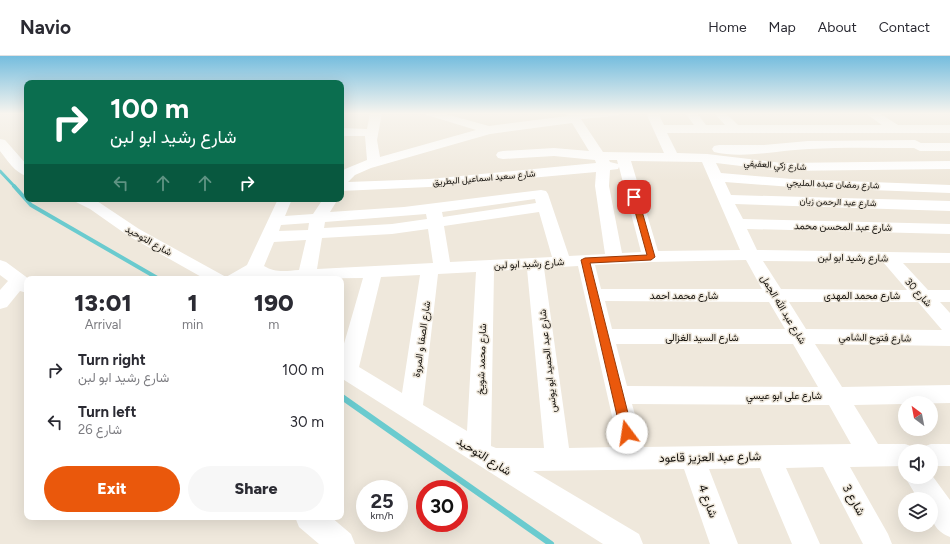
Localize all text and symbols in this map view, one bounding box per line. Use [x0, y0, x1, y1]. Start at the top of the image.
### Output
text: Navio [20, 16, 71, 39]
text: Home [708, 19, 747, 36]
text: Map [769, 19, 796, 36]
text: About [818, 19, 857, 36]
text: Contact [879, 19, 930, 36]
text: 100 m [110, 91, 189, 125]
icon: right [44, 96, 96, 148]
text: شارع رشيد ابو لبن [110, 126, 237, 148]
street label: شارع زكي العفيفي [743, 157, 807, 174]
street label: شارع سعيد اسماعيل البطريق [432, 168, 536, 188]
icon: left [110, 172, 132, 194]
icon: ahead [152, 172, 174, 194]
icon: ahead [194, 172, 216, 194]
icon: right [236, 172, 258, 194]
street label: شارع رمضان عبده المليجي [786, 176, 880, 193]
pin [617, 180, 651, 214]
icon: arrive [623, 186, 645, 208]
street label: شارع عبد الرحمن زيان [799, 195, 877, 209]
street label: شارع عبد المحسن محمد [794, 219, 892, 234]
street label: شارع التوحيد [123, 222, 175, 259]
street label: شارع رشيد ابو لبن [818, 250, 888, 265]
street label: شارع رشيد ابو لبن [494, 255, 565, 272]
street label: شارع عبد الله الجمل [758, 272, 809, 346]
street label: شارع 30 [902, 275, 935, 310]
text: 13:01 [74, 288, 132, 317]
text: 1 [188, 288, 198, 317]
text: 190 [254, 288, 294, 317]
street label: شارع محمد احمد [650, 289, 718, 302]
street label: شارع محمد المهدى [824, 289, 900, 302]
street label: شارع الصفا و المروة [410, 300, 433, 378]
street label: شارع عبد الحميد ابو يونس [536, 309, 559, 413]
text: Arrival [85, 317, 121, 332]
text: min [182, 317, 203, 332]
text: m [268, 317, 279, 332]
street label: شارع محمد شويخ [474, 323, 489, 395]
street label: شارع فتوح الشامي [839, 330, 912, 347]
street label: شارع السيد الغزالى [665, 331, 739, 344]
text: Turn right [78, 351, 146, 369]
icon: right [44, 359, 66, 381]
text: 100 m [282, 361, 324, 379]
text: شارع رشيد ابو لبن [78, 370, 169, 385]
street label: شارع على ابو عيسي [746, 389, 822, 404]
north arrow [898, 396, 938, 436]
map controls [898, 396, 938, 532]
text: Turn left [78, 403, 136, 421]
icon: left [44, 411, 66, 433]
position arrow [606, 412, 648, 454]
text: 30 m [290, 413, 324, 431]
text: شارع 26 [78, 422, 122, 437]
street label: شارع التوحيد [453, 434, 514, 480]
button: sound [898, 444, 938, 484]
street label: شارع عبد العزيز قاعود [659, 449, 761, 467]
button: Exit [44, 466, 180, 512]
button: Share [188, 466, 324, 512]
speed limit sign: 30 [416, 480, 468, 532]
street label: شارع 4 [694, 482, 720, 520]
street label: شارع 3 [838, 482, 868, 519]
text: 25 [370, 489, 394, 513]
button: layers [898, 492, 938, 532]
text: km/h [371, 509, 393, 522]

